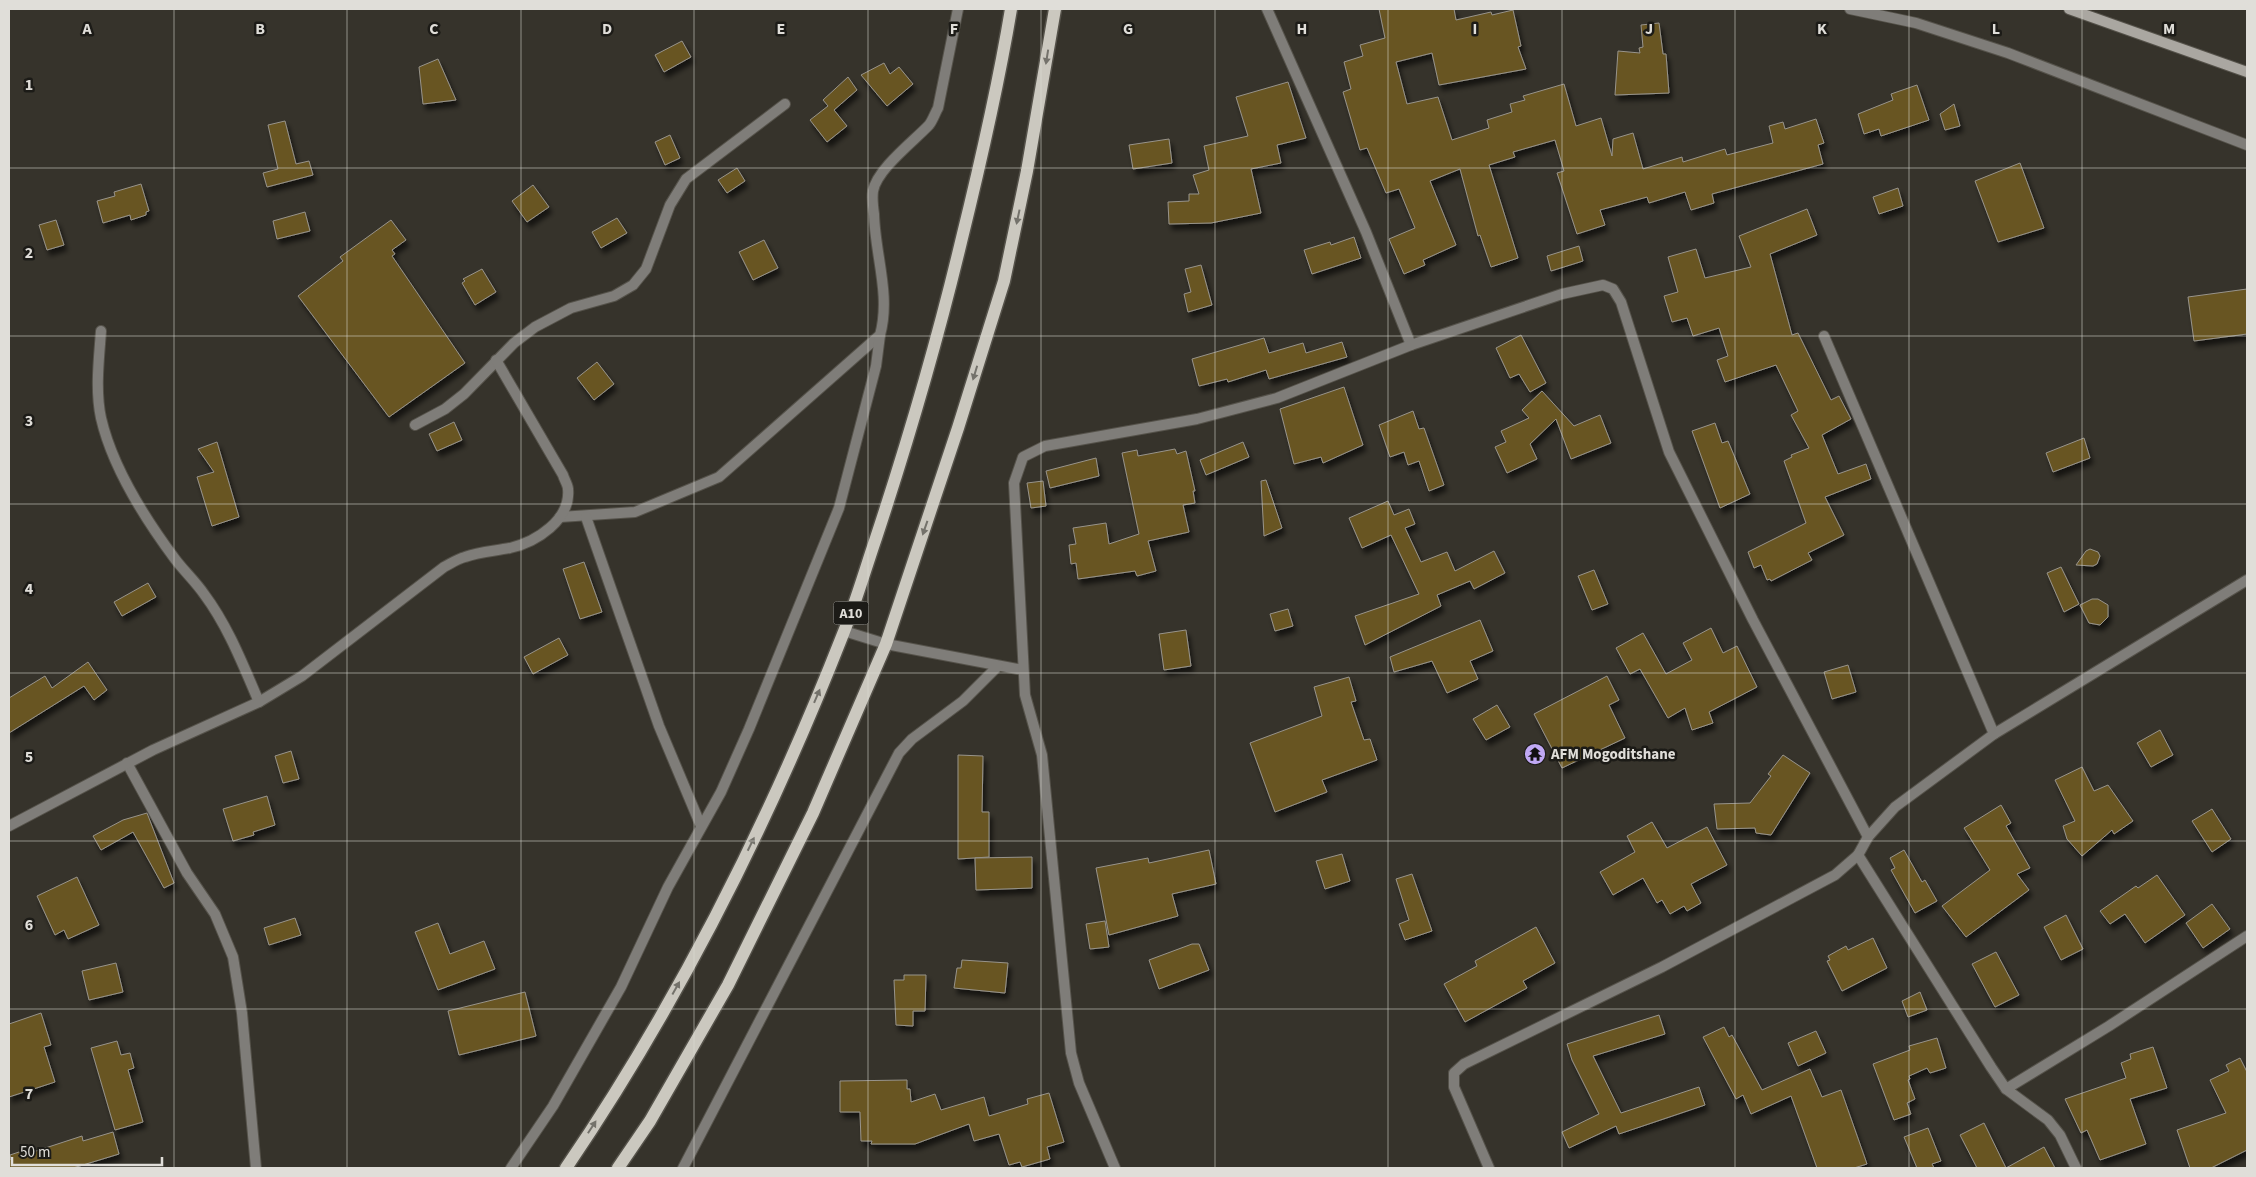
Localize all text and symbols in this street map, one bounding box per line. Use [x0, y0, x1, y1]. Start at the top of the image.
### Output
text: A [81, 18, 92, 40]
text: B [255, 18, 265, 40]
text: C [429, 18, 439, 40]
text: D [602, 18, 612, 40]
text: E [777, 18, 785, 40]
text: F [950, 18, 958, 40]
text: G [1123, 18, 1133, 40]
text: H [1297, 18, 1307, 40]
text: I [1473, 18, 1477, 40]
text: J [1645, 18, 1653, 40]
text: K [1817, 18, 1827, 40]
text: L [1992, 18, 2000, 40]
text: M [2163, 18, 2175, 40]
one-way arrow [1043, 49, 1051, 65]
text: 1 [25, 74, 33, 96]
one-way arrow [1014, 209, 1022, 224]
text: 2 [25, 242, 33, 264]
one-way arrow [971, 366, 979, 381]
text: 3 [25, 410, 33, 432]
one-way arrow [921, 521, 929, 536]
text: 4 [25, 578, 34, 600]
road number: A10 [834, 602, 868, 624]
one-way arrow [814, 689, 822, 703]
temple icon: AFM Mogoditshane [1523, 742, 1547, 766]
place label: AFM Mogoditshane [1550, 744, 1676, 765]
text: 5 [25, 746, 33, 768]
one-way arrow [747, 837, 755, 851]
text: 6 [25, 914, 33, 936]
one-way arrow [671, 981, 680, 995]
text: 7 [25, 1083, 33, 1105]
one-way arrow [588, 1121, 597, 1134]
scale bar [12, 1134, 162, 1166]
text: 50 m [20, 1142, 50, 1163]

